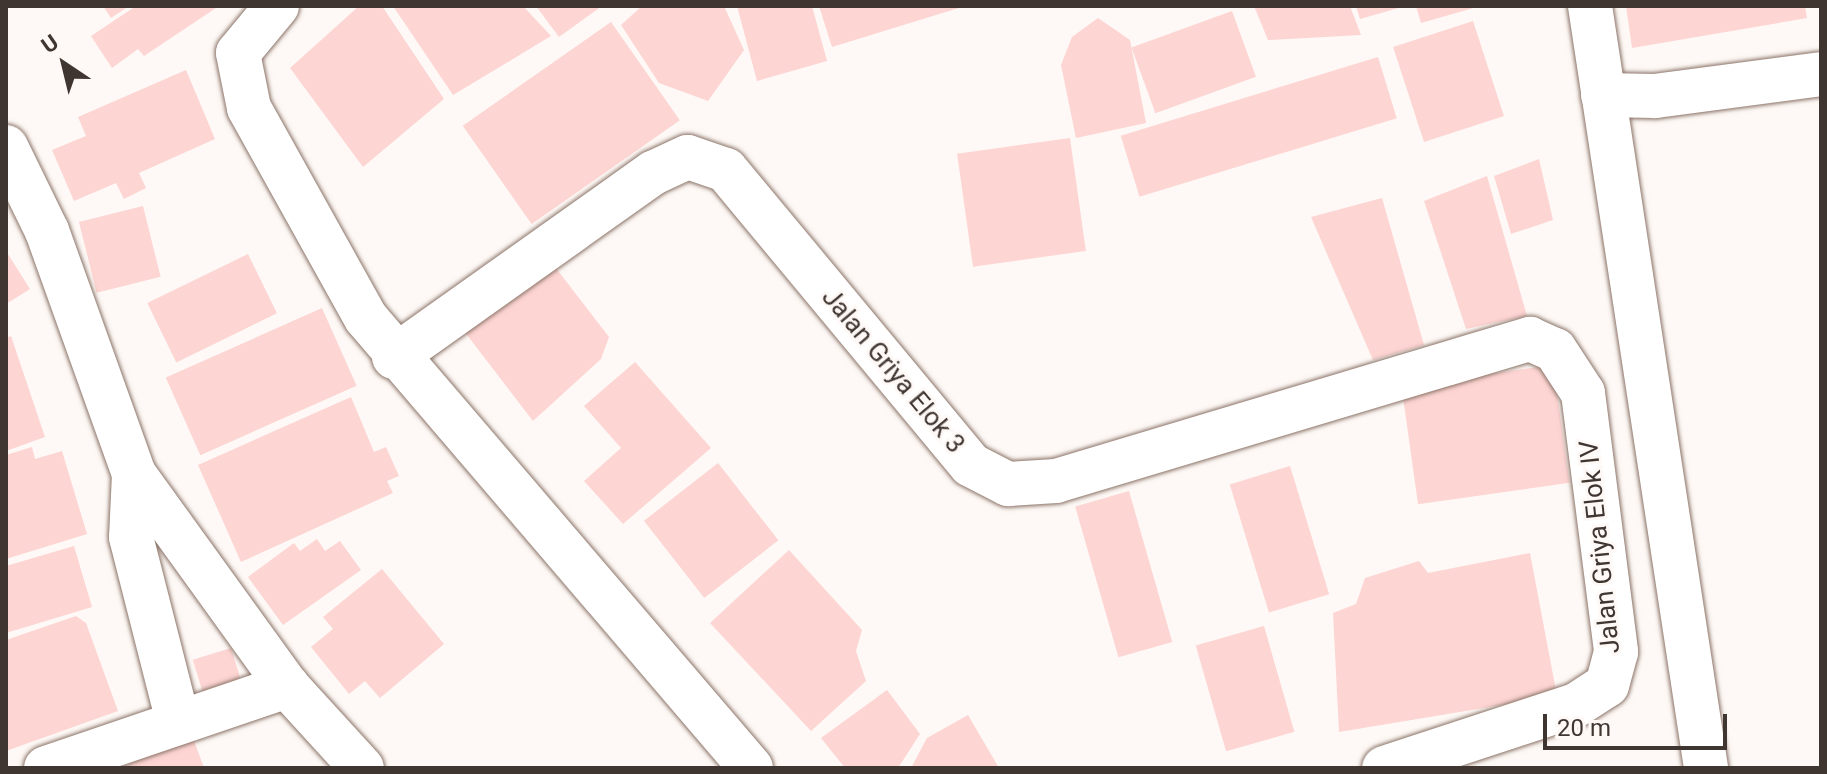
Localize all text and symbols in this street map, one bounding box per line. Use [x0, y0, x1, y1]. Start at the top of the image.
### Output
north arrow [24, 24, 104, 104]
text: U [37, 30, 63, 58]
street label: Jalan Griya Elok 3 [815, 282, 971, 460]
street label: Jalan Griya Elok IV [1573, 439, 1627, 655]
scale bar [1547, 698, 1731, 748]
text: 20 m [1557, 714, 1611, 742]

